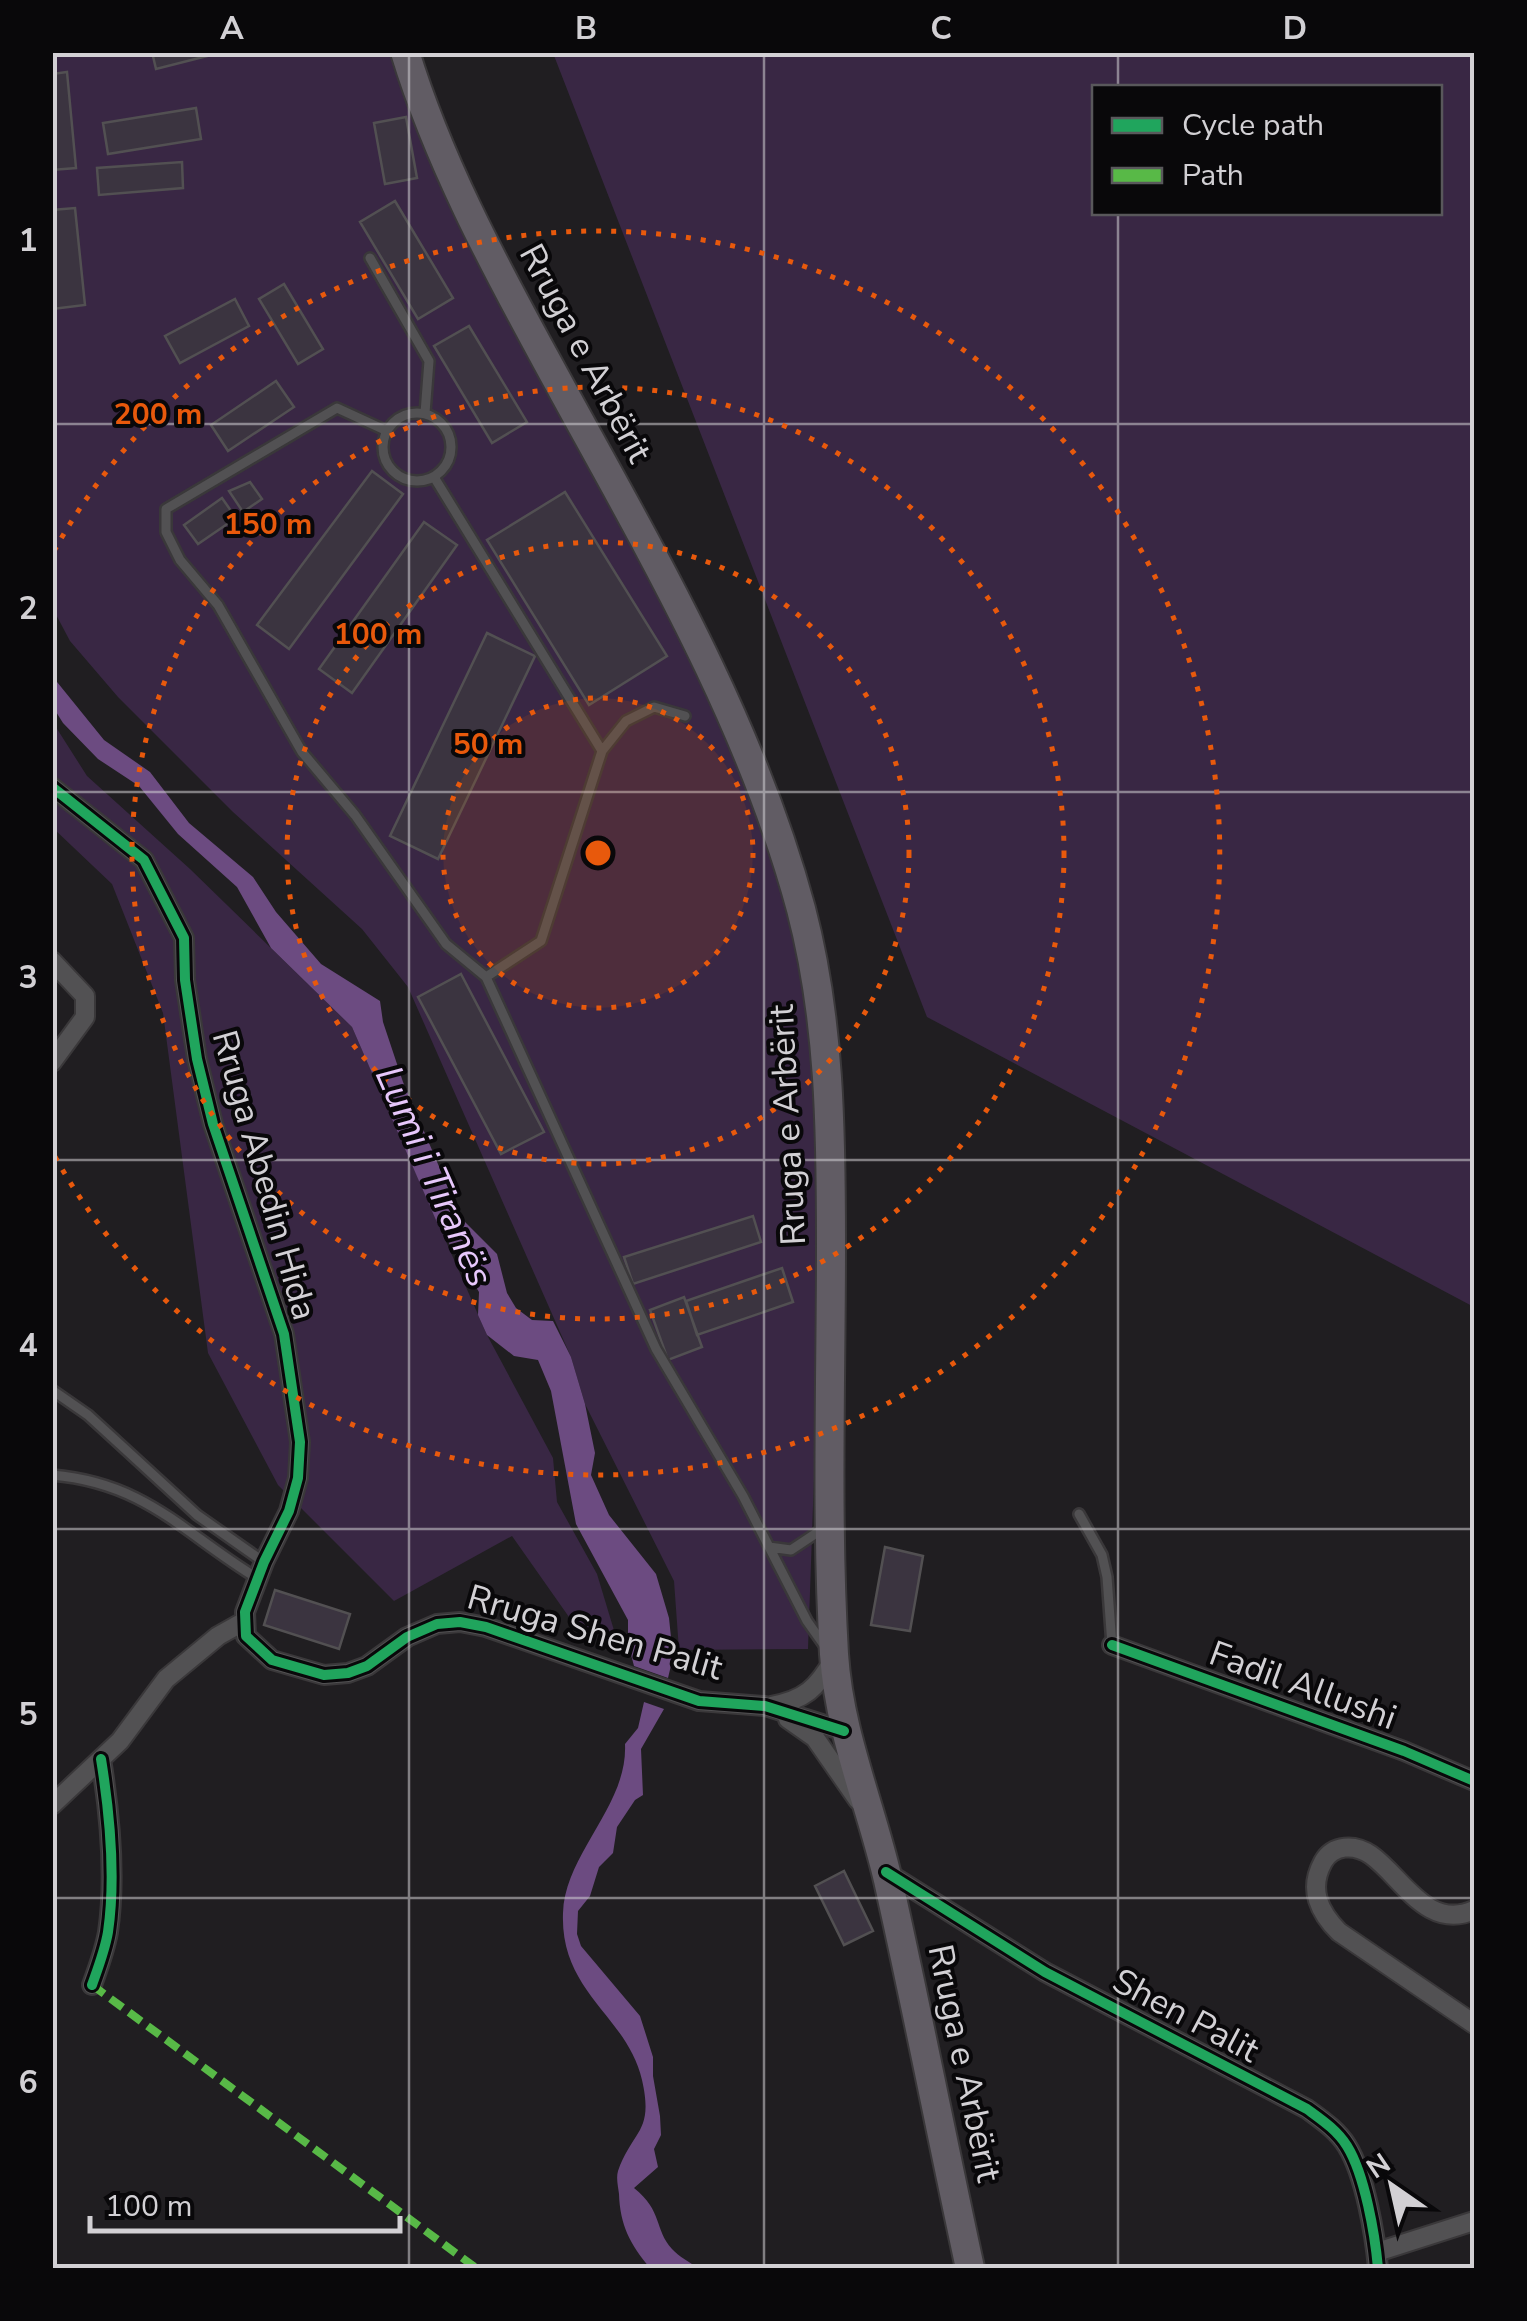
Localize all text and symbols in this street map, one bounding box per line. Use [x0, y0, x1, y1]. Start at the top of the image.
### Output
text: A [220, 7, 244, 50]
text: B [575, 7, 597, 50]
text: C [930, 7, 952, 50]
text: D [1283, 7, 1307, 50]
legend [1092, 85, 1442, 215]
text: Cycle path [1182, 105, 1324, 146]
text: Path [1182, 155, 1244, 196]
text: 1 [18, 219, 38, 262]
street label: Rruga e Arbërit [508, 236, 663, 471]
text: 200 m [114, 394, 202, 435]
text: 150 m [224, 504, 312, 545]
text: 2 [18, 587, 38, 630]
text: 100 m [334, 614, 422, 655]
text: 50 m [453, 724, 523, 765]
centre of rings [580, 835, 616, 871]
text: 3 [18, 956, 38, 999]
street label: Rruga e Arbërit [758, 1003, 817, 1247]
street label: Rruga Abedin Hida [201, 1025, 328, 1325]
water label: Lumi i Tiranës [363, 1058, 506, 1295]
text: 4 [18, 1324, 38, 1367]
street label: Rruga Shen Palit [462, 1574, 729, 1692]
street label: Fadil Allushi [1203, 1630, 1403, 1741]
text: 5 [18, 1693, 38, 1736]
street label: Rruga e Arbërit [916, 1940, 1013, 2187]
street label: Shen Palit [1104, 1957, 1268, 2074]
text: 6 [18, 2061, 38, 2104]
north arrow [1342, 2136, 1442, 2236]
text: N [1359, 2144, 1398, 2188]
scale bar [90, 2171, 400, 2233]
text: 100 m [105, 2186, 192, 2227]

